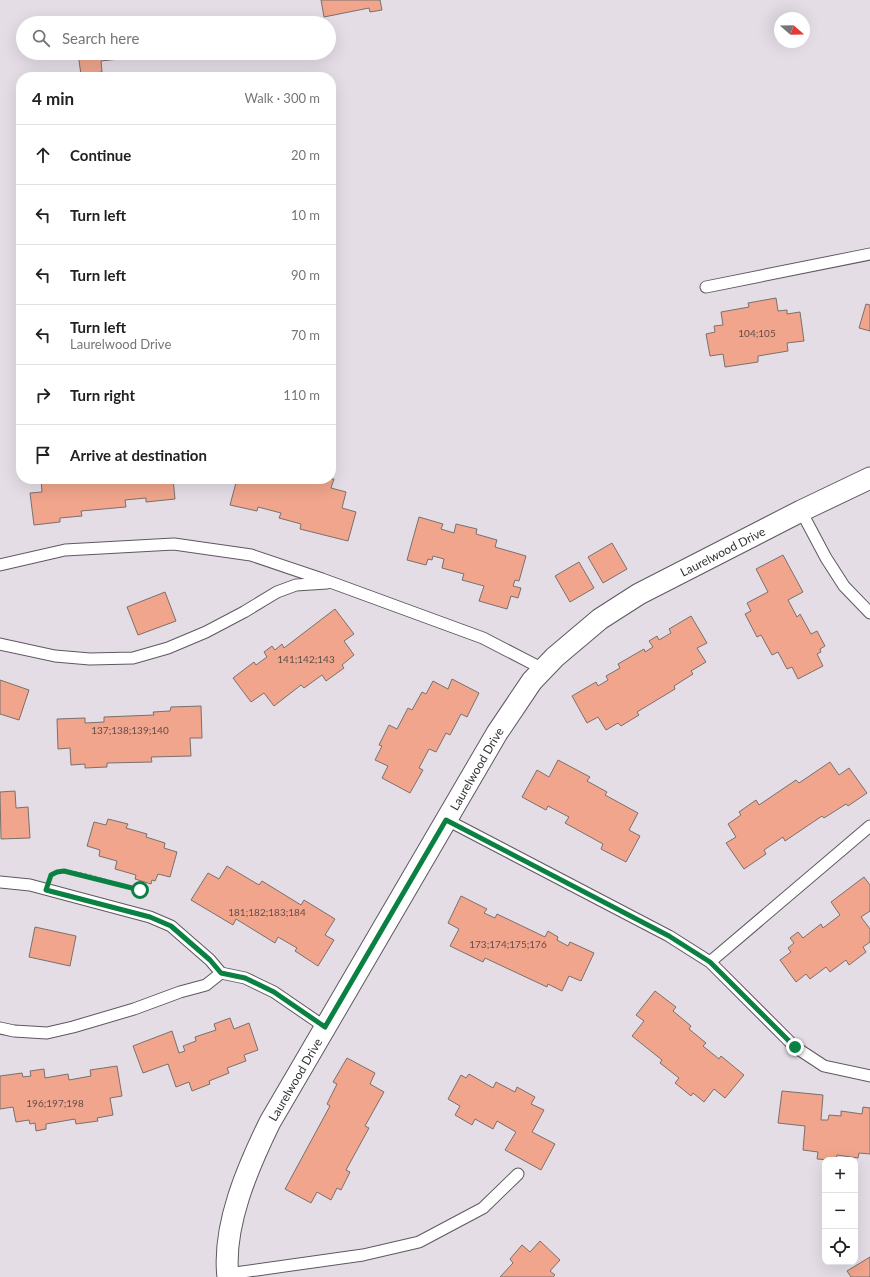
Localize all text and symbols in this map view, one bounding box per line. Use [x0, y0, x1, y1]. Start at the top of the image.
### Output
north arrow [774, 12, 810, 48]
search box [16, 16, 336, 60]
icon: search [30, 27, 52, 49]
text: Search here [62, 29, 139, 47]
text: 4 min [32, 88, 74, 109]
text: Walk · 300 m [244, 90, 320, 106]
icon: ahead [32, 144, 54, 166]
text: Continue [70, 146, 131, 164]
text: 20 m [291, 147, 320, 163]
icon: left [32, 204, 54, 226]
text: Turn left [70, 206, 126, 224]
text: 10 m [291, 207, 320, 223]
icon: left [32, 264, 54, 286]
text: Turn left [70, 266, 126, 284]
text: 90 m [291, 267, 320, 283]
text: Turn left [70, 318, 126, 336]
icon: left [32, 324, 54, 346]
text: 70 m [291, 327, 320, 343]
house number: 104;105 [738, 327, 776, 339]
text: Laurelwood Drive [70, 336, 171, 352]
icon: right [32, 384, 54, 406]
text: Turn right [70, 386, 135, 404]
text: 110 m [283, 387, 320, 403]
icon: arrive [32, 444, 54, 466]
text: Arrive at destination [70, 446, 207, 464]
street label: Laurelwood Drive [677, 523, 768, 579]
house number: 141;142;143 [277, 653, 335, 665]
house number: 137;138;139;140 [91, 724, 169, 736]
street label: Laurelwood Drive [446, 724, 506, 813]
route start [131, 881, 149, 899]
house number: 181;182;183;184 [228, 906, 306, 918]
house number: 173;174;175;176 [469, 938, 547, 950]
street label: Laurelwood Drive [265, 1035, 325, 1124]
route end [786, 1038, 804, 1056]
house number: 196;197;198 [26, 1097, 84, 1109]
map controls [822, 1157, 858, 1265]
button: + [822, 1157, 858, 1193]
button: − [822, 1193, 858, 1229]
button: locate [822, 1229, 858, 1265]

